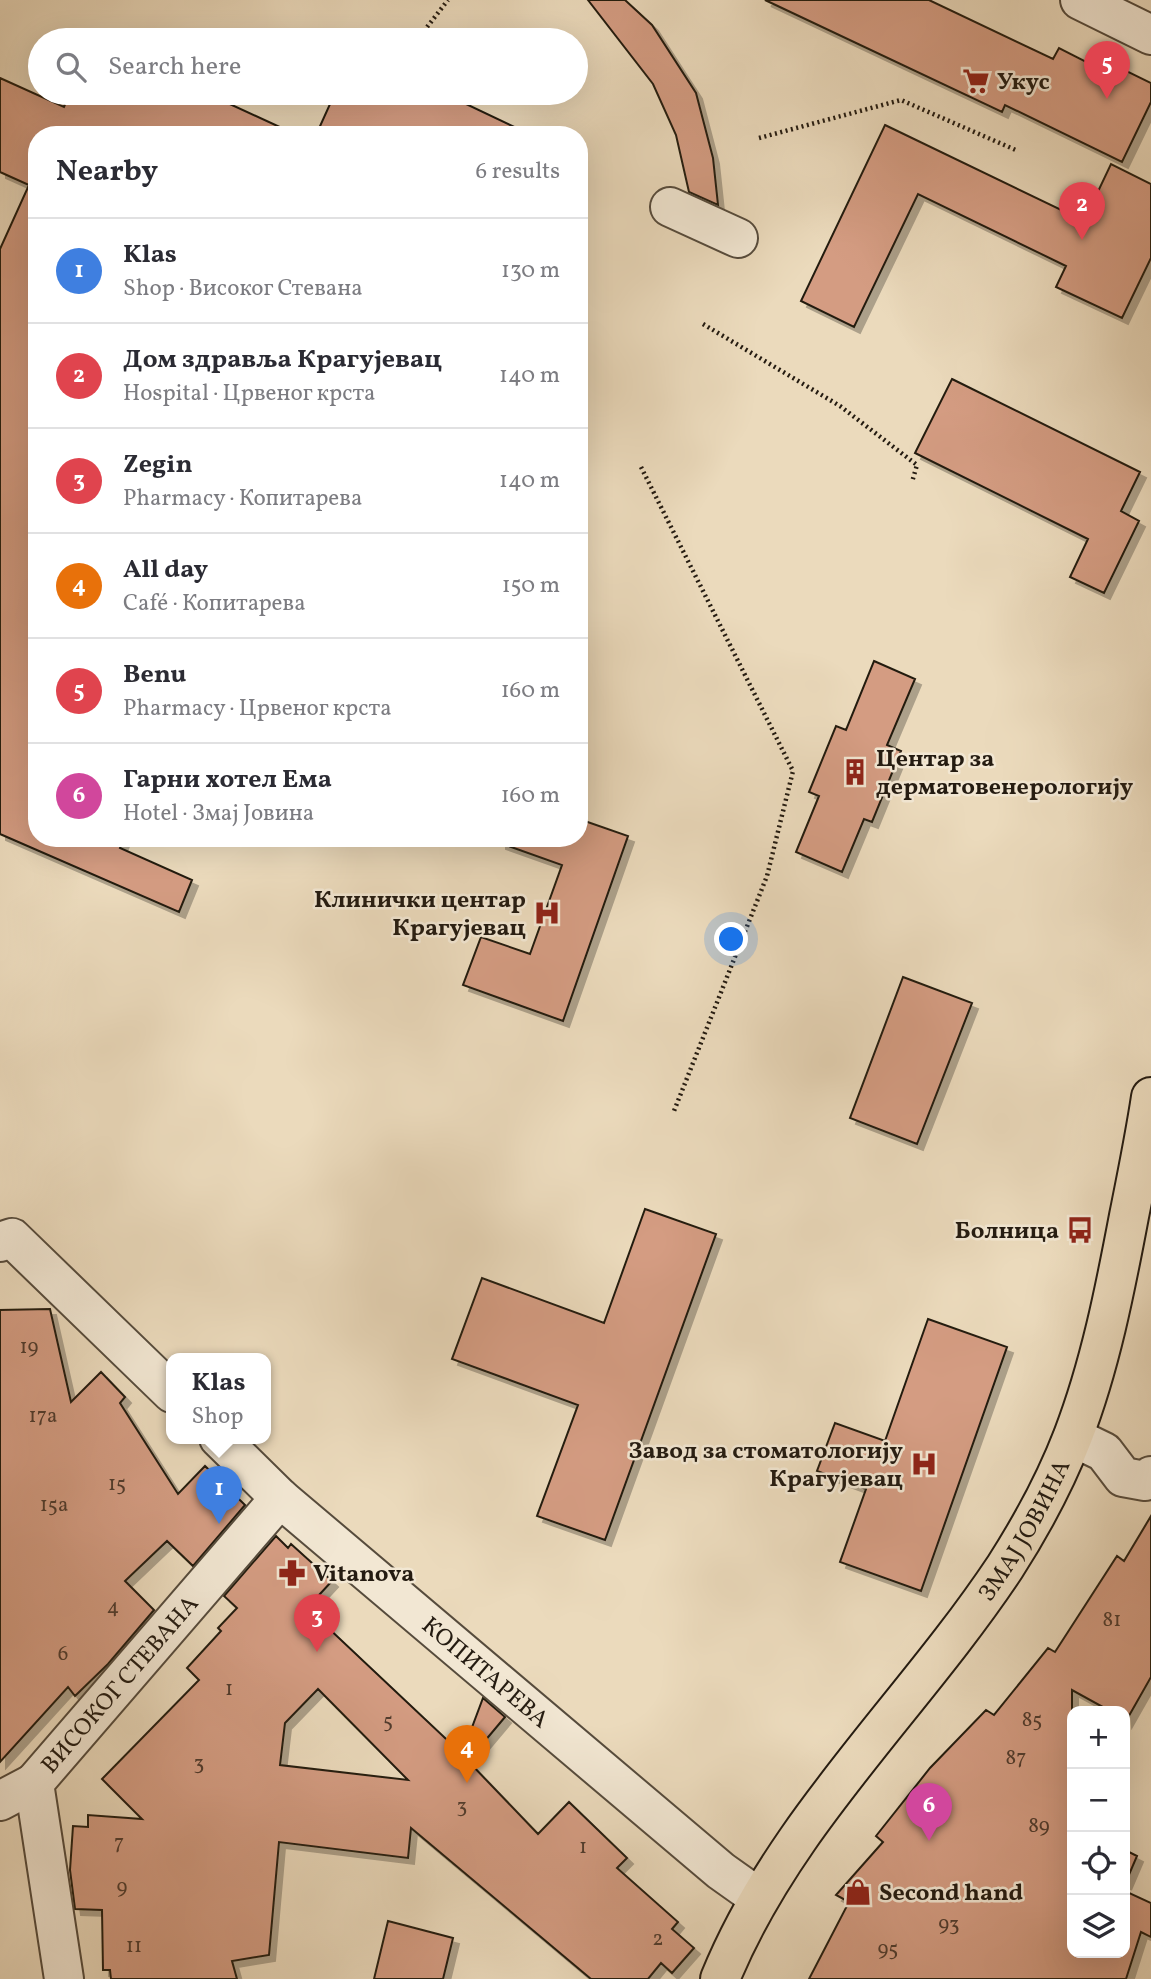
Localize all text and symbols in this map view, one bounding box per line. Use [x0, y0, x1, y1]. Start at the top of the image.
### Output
search box [28, 28, 588, 105]
pin: 5 [1084, 41, 1130, 99]
icon: search [52, 48, 90, 86]
text: Search here [108, 49, 241, 85]
supermarket icon: Укус [961, 66, 991, 96]
place label: Укус [997, 66, 1050, 100]
text: Nearby [56, 151, 158, 193]
text: 6 results [476, 156, 560, 188]
pin: 2 [1059, 182, 1105, 240]
text: Klas [123, 237, 177, 273]
text: 1 [74, 255, 84, 287]
text: 130 m [501, 255, 560, 287]
text: Shop · Високог Стевана [123, 273, 363, 305]
text: Дом здравља Крагујевац [123, 342, 442, 378]
text: 2 [73, 360, 85, 392]
text: 140 m [499, 360, 560, 392]
text: Hospital · Црвеног крста [123, 378, 376, 410]
text: Zegin [123, 447, 193, 483]
text: 3 [73, 465, 85, 497]
text: 140 m [499, 465, 560, 497]
text: Pharmacy · Копитарева [123, 483, 362, 515]
text: All day [123, 552, 208, 588]
text: 4 [72, 570, 86, 602]
text: 150 m [502, 570, 560, 602]
text: Café · Копитарева [123, 588, 306, 620]
text: Benu [123, 657, 186, 693]
text: 5 [73, 675, 85, 707]
text: 160 m [501, 675, 560, 707]
text: Pharmacy · Црвеног крста [123, 693, 392, 725]
place label: Центар за дерматовенерологију [876, 743, 1134, 805]
building icon: Центар за дерматовенерологију [840, 757, 870, 787]
text: Гарни хотел Ема [123, 762, 332, 798]
text: 6 [73, 780, 85, 812]
text: 160 m [501, 780, 560, 812]
text: Hotel · Змај Јовина [123, 798, 314, 830]
place label: Клинички центар Крагујевац [314, 884, 526, 946]
hospital icon: Клинички центар Крагујевац [532, 898, 562, 928]
your location [714, 922, 748, 956]
place label: Болница [955, 1215, 1059, 1249]
bus stop icon: Болница [1065, 1215, 1095, 1245]
house number: 19 [19, 1333, 39, 1362]
popup [166, 1353, 271, 1444]
text: Klas [192, 1365, 245, 1401]
text: Shop [192, 1401, 243, 1433]
house number: 17a [29, 1402, 57, 1431]
place label: Завод за стоматологију Крагујевац [628, 1435, 904, 1497]
hospital icon: Завод за стоматологију Крагујевац [909, 1449, 939, 1479]
street label: ЗМАЈ ЈОВИНА [971, 1454, 1080, 1609]
pin: 1 [196, 1466, 242, 1524]
house number: 15 [108, 1470, 126, 1499]
house number: 15a [40, 1491, 68, 1520]
pharmacy icon: Vitanova [277, 1558, 307, 1588]
place label: Vitanova [313, 1558, 414, 1592]
street label: ВИСОКОГ СТЕВАНА [34, 1589, 208, 1782]
house number: 4 [107, 1593, 119, 1622]
pin: 3 [294, 1594, 340, 1652]
house number: 81 [1103, 1606, 1121, 1635]
street label: КОПИТАРЕВА [413, 1610, 555, 1737]
house number: 6 [58, 1640, 68, 1669]
house number: 1 [225, 1675, 233, 1704]
house number: 85 [1022, 1706, 1042, 1735]
map controls [1067, 1706, 1130, 1958]
button: + [1067, 1706, 1130, 1769]
house number: 5 [383, 1707, 393, 1736]
pin: 4 [444, 1725, 490, 1783]
house number: 87 [1006, 1744, 1026, 1773]
house number: 3 [194, 1749, 204, 1778]
button: − [1067, 1769, 1130, 1832]
pin: 6 [906, 1783, 952, 1841]
house number: 3 [457, 1792, 467, 1821]
house number: 89 [1028, 1812, 1050, 1841]
house number: 7 [114, 1829, 124, 1858]
button: locate [1067, 1832, 1130, 1895]
house number: 1 [579, 1833, 587, 1862]
house number: 9 [117, 1873, 128, 1902]
shop icon: Second hand [843, 1877, 873, 1907]
place label: Second hand [879, 1877, 1023, 1911]
button: layers [1067, 1895, 1130, 1958]
house number: 93 [938, 1910, 960, 1939]
house number: 2 [652, 1925, 664, 1954]
house number: 11 [126, 1932, 142, 1961]
house number: 95 [878, 1935, 898, 1964]

